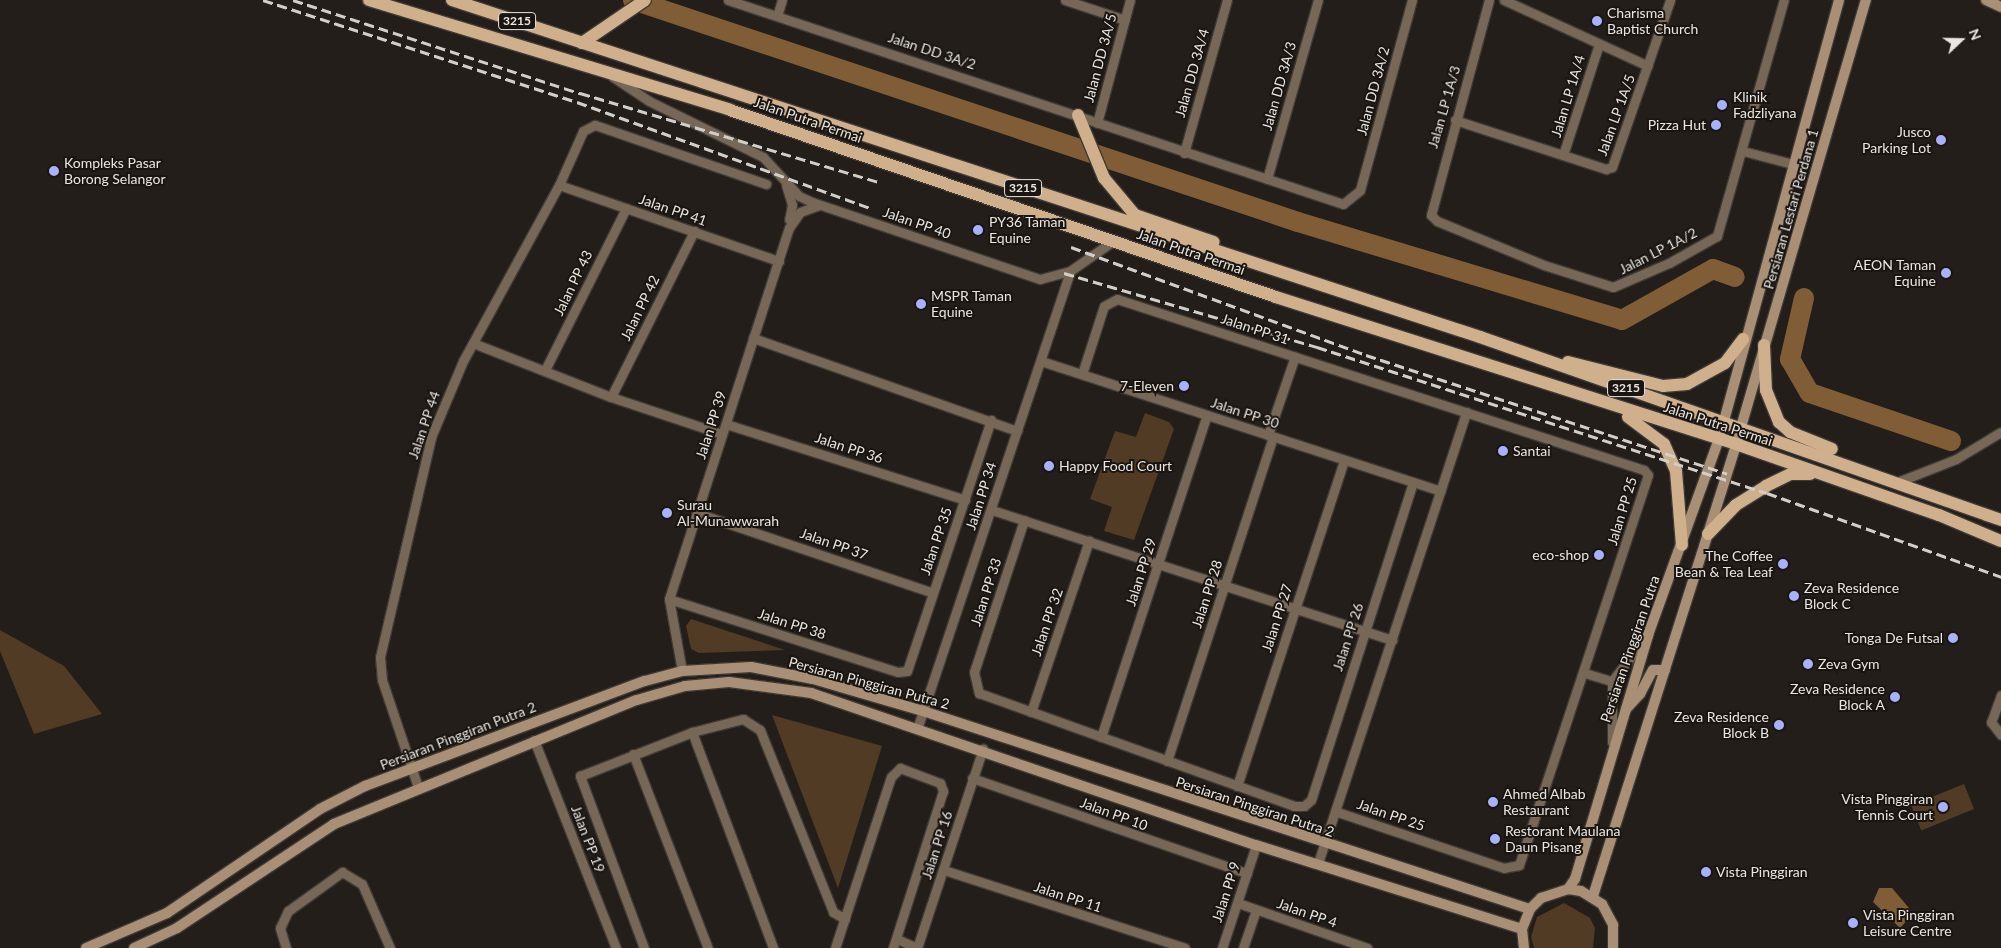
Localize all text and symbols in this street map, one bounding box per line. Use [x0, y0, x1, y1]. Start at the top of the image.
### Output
place label: Charisma Baptist Church [1607, 5, 1698, 38]
road number: 3215 [497, 12, 537, 30]
street label: Jalan DD 3A/5 [1080, 12, 1120, 104]
marker: Charisma Baptist Church [1591, 15, 1603, 27]
north arrow [1936, 15, 1986, 65]
text: N [1966, 26, 1985, 43]
street label: Jalan DD 3A/4 [1171, 27, 1213, 119]
street label: Jalan DD 3A/2 [886, 29, 978, 73]
street label: Jalan DD 3A/3 [1258, 40, 1300, 132]
street label: Jalan DD 3A/2 [1353, 45, 1393, 137]
street label: Jalan LP 1A/4 [1547, 53, 1589, 139]
street label: Jalan LP 1A/3 [1424, 64, 1464, 150]
street label: Jalan LP 1A/5 [1593, 72, 1639, 158]
place label: Klinik Fadzliyana [1733, 89, 1797, 121]
street label: Jalan Putra Permai [752, 94, 864, 146]
marker: Klinik Fadzliyana [1715, 98, 1729, 112]
place label: Pizza Hut [1648, 117, 1706, 133]
marker: Pizza Hut [1710, 119, 1722, 131]
place label: Jusco Parking Lot [1862, 124, 1931, 156]
street label: Persiaran Lestari Perdana 1 [1760, 127, 1822, 291]
marker: Jusco Parking Lot [1935, 134, 1947, 146]
place label: Kompleks Pasar Borong Selangor [64, 155, 166, 188]
marker: Kompleks Pasar Borong Selangor [48, 165, 60, 177]
road number: 3215 [1003, 178, 1043, 198]
street label: Jalan PP 41 [637, 191, 709, 229]
street label: Jalan PP 40 [881, 204, 953, 242]
place label: PY36 Taman Equine [989, 214, 1066, 246]
marker: PY36 Taman Equine [971, 223, 985, 237]
street label: Jalan LP 1A/2 [1616, 224, 1700, 278]
street label: Jalan Putra Permai [1135, 226, 1247, 278]
street label: Jalan PP 43 [550, 247, 596, 319]
place label: AEON Taman Equine [1853, 257, 1936, 290]
marker: AEON Taman Equine [1940, 267, 1952, 279]
street label: Jalan PP 42 [617, 272, 663, 344]
place label: MSPR Taman Equine [931, 288, 1012, 321]
marker: MSPR Taman Equine [915, 298, 927, 310]
street label: Jalan PP 31 [1219, 310, 1291, 348]
place label: 7-Eleven [1120, 378, 1174, 394]
road number: 3215 [1606, 378, 1646, 398]
marker: 7-Eleven [1178, 380, 1190, 392]
street label: Jalan PP 44 [405, 389, 443, 461]
street label: Jalan PP 39 [692, 389, 730, 461]
street label: Jalan PP 30 [1209, 394, 1281, 432]
street label: Jalan Putra Permai [1662, 399, 1774, 449]
street label: Jalan PP 36 [813, 429, 885, 467]
place label: Santai [1513, 443, 1551, 459]
marker: Santai [1497, 445, 1509, 457]
place label: Happy Food Court [1059, 458, 1172, 474]
street label: Jalan PP 34 [962, 460, 1000, 532]
marker: Happy Food Court [1043, 460, 1055, 472]
street label: Jalan PP 25 [1604, 475, 1640, 547]
place label: Surau Al-Munawwarah [677, 497, 779, 530]
street label: Jalan PP 35 [917, 505, 955, 577]
marker: Surau Al-Munawwarah [661, 507, 673, 519]
street label: Jalan PP 37 [798, 525, 870, 563]
street label: Jalan PP 29 [1122, 536, 1160, 608]
place label: eco-shop [1532, 547, 1589, 563]
place label: The Coffee Bean & Tea Leaf [1674, 548, 1773, 580]
marker: eco-shop [1593, 549, 1605, 561]
street label: Jalan PP 33 [967, 556, 1005, 628]
street label: Jalan PP 28 [1188, 558, 1226, 630]
marker: The Coffee Bean & Tea Leaf [1777, 558, 1789, 570]
street label: Persiaran Pinggiran Putra [1597, 573, 1663, 725]
place label: Zeva Residence Block C [1804, 580, 1899, 612]
street label: Jalan PP 27 [1258, 582, 1296, 654]
street label: Jalan PP 32 [1028, 586, 1066, 658]
marker: Zeva Residence Block C [1788, 590, 1800, 602]
street label: Jalan PP 26 [1329, 601, 1367, 673]
street label: Jalan PP 38 [756, 605, 828, 643]
place label: Tonga De Futsal [1845, 630, 1943, 646]
marker: Tonga De Futsal [1947, 632, 1959, 644]
street label: Persiaran Pinggiran Putra 2 [787, 653, 951, 713]
place label: Zeva Gym [1818, 656, 1880, 672]
marker: Zeva Gym [1802, 658, 1814, 670]
place label: Zeva Residence Block A [1790, 681, 1885, 714]
marker: Zeva Residence Block A [1889, 691, 1901, 703]
street label: Persiaran Pinggiran Putra 2 [378, 698, 538, 774]
place label: Zeva Residence Block B [1674, 709, 1769, 742]
marker: Zeva Residence Block B [1773, 719, 1785, 731]
street label: Persiaran Pinggiran Putra 2 [1174, 773, 1336, 841]
place label: Ahmed Albab Restaurant [1503, 786, 1586, 819]
place label: Vista Pinggiran Tennis Court [1841, 791, 1933, 824]
street label: Jalan PP 10 [1078, 794, 1150, 834]
street label: Jalan PP 25 [1355, 796, 1427, 834]
marker: Ahmed Albab Restaurant [1487, 796, 1499, 808]
marker: Vista Pinggiran Tennis Court [1937, 801, 1949, 813]
street label: Jalan PP 19 [567, 803, 609, 875]
street label: Jalan PP 16 [918, 809, 956, 881]
place label: Restorant Maulana Daun Pisang [1505, 823, 1621, 856]
marker: Restorant Maulana Daun Pisang [1489, 833, 1501, 845]
street label: Jalan PP 9 [1208, 860, 1244, 924]
place label: Vista Pinggiran [1716, 864, 1808, 880]
marker: Vista Pinggiran [1700, 866, 1712, 878]
street label: Jalan PP 11 [1032, 878, 1104, 916]
street label: Jalan PP 4 [1275, 895, 1339, 931]
place label: Vista Pinggiran Leisure Centre [1863, 907, 1955, 940]
marker: Vista Pinggiran Leisure Centre [1847, 917, 1859, 929]

